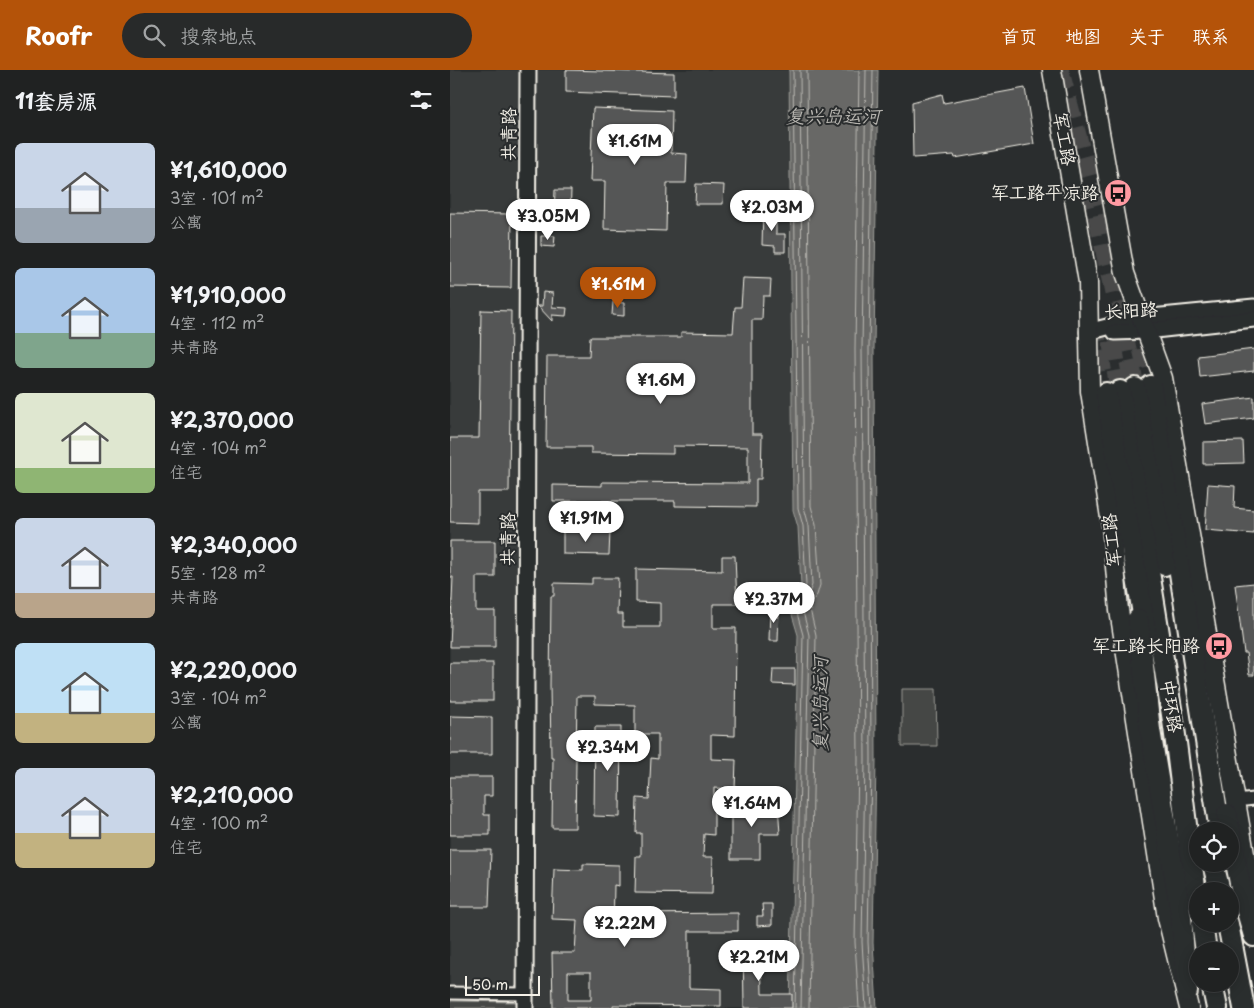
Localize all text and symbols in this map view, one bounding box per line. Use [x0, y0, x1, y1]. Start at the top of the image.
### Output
search box [122, 13, 472, 58]
text: Roofr [25, 17, 92, 53]
icon: search [140, 21, 168, 49]
text: 搜索地点 [180, 21, 256, 49]
text: 首页 [1001, 22, 1037, 49]
text: 地图 [1065, 22, 1101, 49]
text: 关于 [1129, 22, 1165, 49]
text: 联系 [1193, 22, 1229, 49]
text: 11套房源 [15, 84, 97, 116]
icon: filters [407, 86, 435, 114]
water label: 复兴岛运河 [785, 101, 883, 129]
street label: 共青路 [494, 107, 521, 161]
street label: 军工路 [1047, 110, 1083, 168]
pin: ¥1.61M [594, 124, 676, 166]
text: ¥1.61M [608, 128, 662, 152]
text: ¥1,610,000 [170, 153, 287, 185]
icon: home [55, 163, 115, 223]
place label: 军工路平凉路 [991, 178, 1099, 205]
bus stop icon: 军工路平凉路 [1103, 178, 1133, 208]
text: 3室 · 101 m² [170, 185, 264, 209]
pin: ¥2.03M [731, 190, 813, 232]
text: ¥2.03M [741, 194, 803, 218]
pin: ¥3.05M [507, 198, 589, 241]
text: ¥3.05M [517, 203, 579, 227]
text: 公寓 [170, 209, 202, 233]
pin: ¥1.61M [577, 266, 659, 309]
text: ¥1.61M [591, 271, 645, 295]
text: ¥1,910,000 [170, 278, 286, 310]
icon: home [55, 288, 115, 348]
street label: 长阳路 [1103, 295, 1159, 324]
text: 4室 · 112 m² [170, 310, 265, 334]
text: 共青路 [170, 334, 218, 358]
pin: ¥1.6M [626, 362, 696, 405]
text: ¥1.6M [637, 367, 685, 391]
text: ¥2,370,000 [170, 403, 294, 435]
icon: home [55, 413, 115, 473]
text: 4室 · 104 m² [170, 435, 267, 459]
text: 住宅 [170, 459, 202, 483]
pin: ¥1.91M [545, 500, 627, 543]
text: ¥1.91M [560, 505, 612, 529]
street label: 共青路 [493, 512, 520, 566]
street label: 军工路 [1094, 512, 1127, 568]
text: ¥2,340,000 [170, 528, 297, 560]
icon: home [55, 538, 115, 598]
text: 5室 · 128 m² [170, 560, 266, 584]
pin: ¥2.37M [733, 582, 815, 624]
text: 共青路 [170, 584, 218, 608]
text: ¥2.37M [745, 586, 803, 610]
place label: 军工路长阳路 [1092, 631, 1200, 658]
bus stop icon: 军工路长阳路 [1204, 631, 1234, 661]
text: ¥2,220,000 [170, 653, 297, 685]
water label: 复兴岛运河 [805, 654, 833, 752]
icon: home [55, 663, 115, 723]
street label: 中环路 [1155, 677, 1190, 735]
text: 3室 · 104 m² [170, 685, 267, 709]
text: 公寓 [170, 709, 202, 733]
pin: ¥2.34M [567, 730, 649, 772]
text: ¥2.34M [577, 734, 639, 758]
text: ¥2,210,000 [170, 778, 293, 810]
pin: ¥1.64M [711, 786, 793, 828]
icon: home [55, 788, 115, 848]
text: ¥1.64M [723, 790, 781, 814]
text: 4室 · 100 m² [170, 810, 268, 834]
map controls [1189, 822, 1239, 992]
button: locate [1189, 822, 1239, 872]
text: 住宅 [170, 834, 202, 858]
button: + [1189, 882, 1239, 932]
pin: ¥2.22M [584, 906, 666, 948]
text: ¥2.22M [594, 910, 656, 934]
pin: ¥2.21M [718, 940, 800, 982]
button: − [1189, 942, 1239, 992]
text: ¥2.21M [729, 944, 789, 968]
scale bar [465, 973, 540, 996]
text: 50 m [472, 974, 508, 995]

